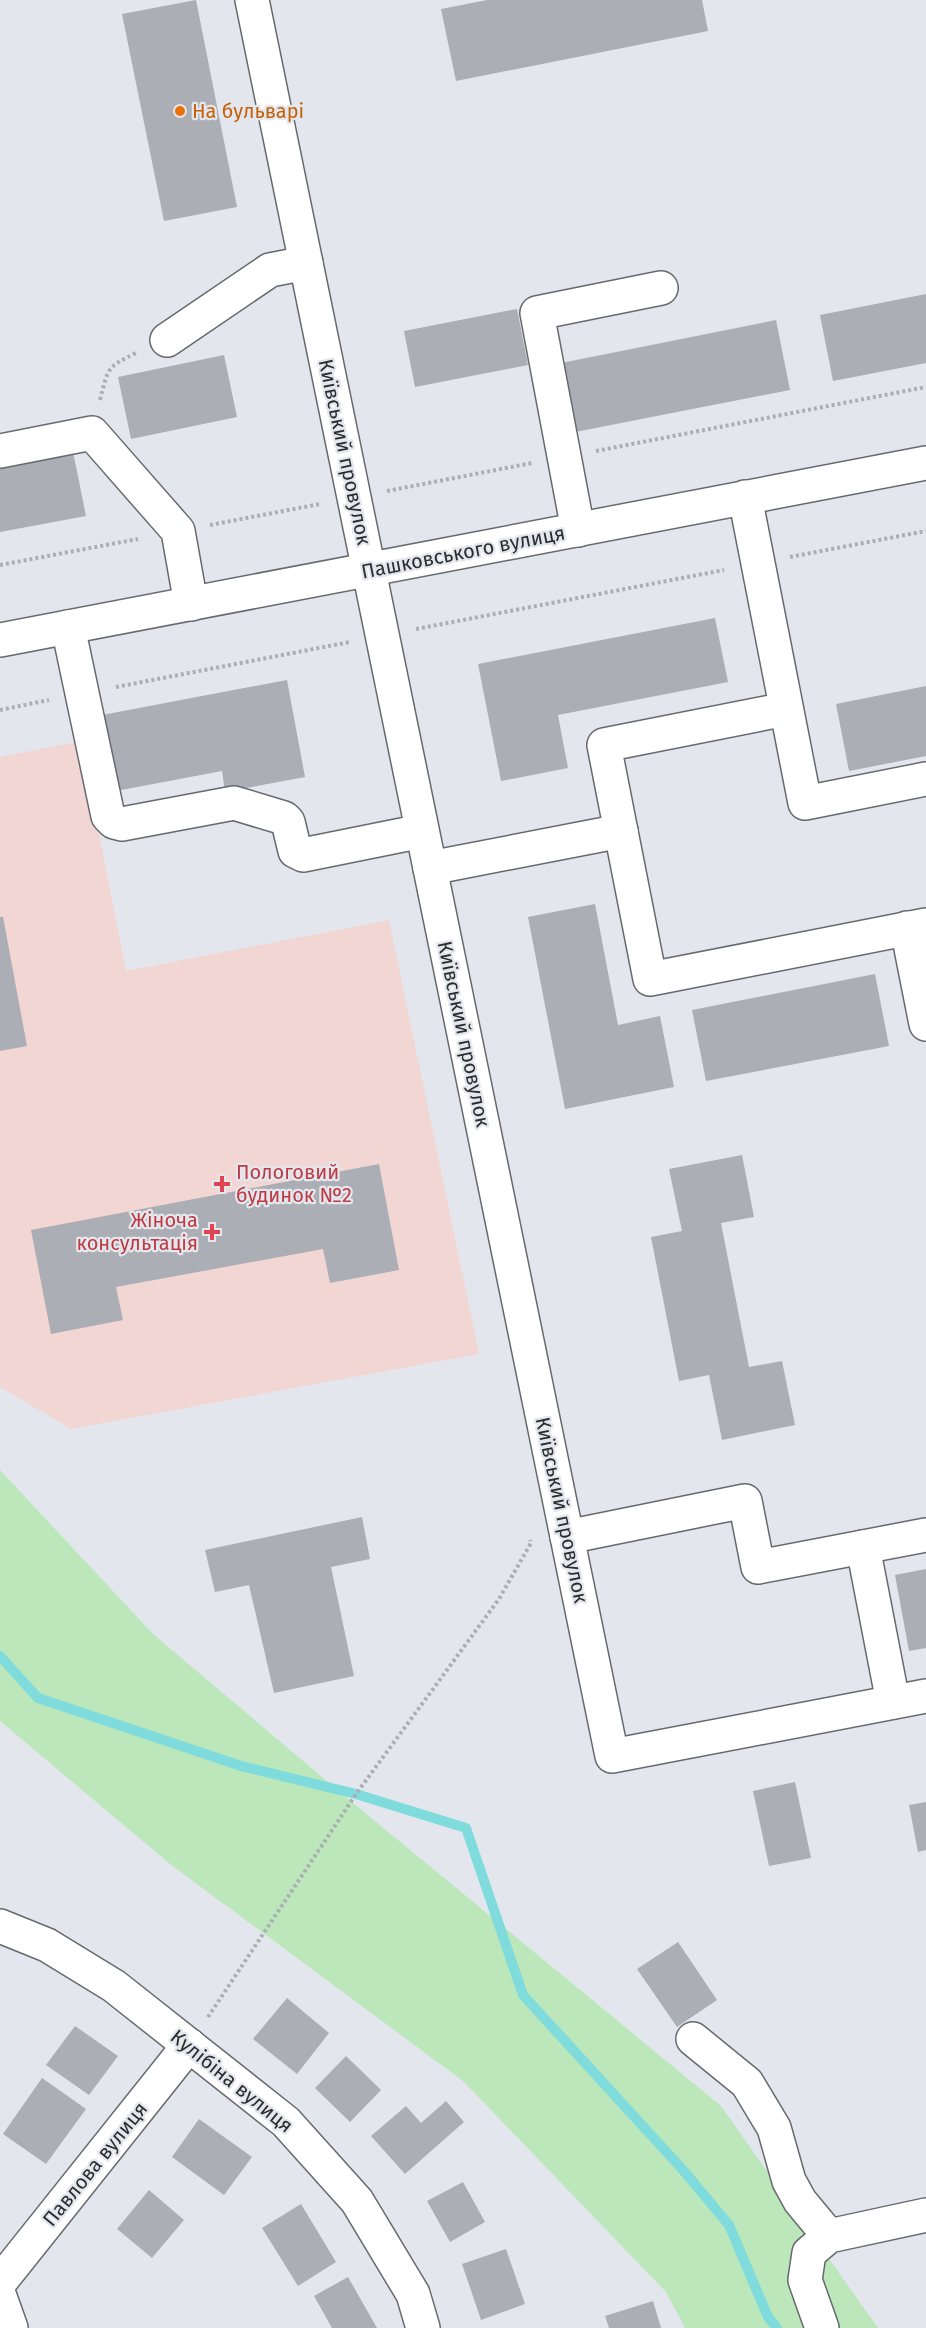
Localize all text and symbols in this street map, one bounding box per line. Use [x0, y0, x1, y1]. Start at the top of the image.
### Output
place label: На бульварі [192, 99, 304, 123]
marker: На бульварі [173, 104, 187, 118]
street label: Київський провулок [314, 357, 377, 548]
street label: Пашковського вулиця [359, 520, 567, 584]
street label: Київський провулок [433, 939, 496, 1130]
place label: Пологовий будинок №2 [236, 1160, 352, 1207]
marker: Пологовий будинок №2 [213, 1175, 231, 1193]
place label: Жіноча консультація [76, 1208, 198, 1255]
marker: Жіноча консультація [203, 1223, 221, 1241]
street label: Київський провулок [531, 1415, 594, 1606]
street label: Кулібіна вулиця [166, 2024, 298, 2138]
street label: Павлова вулиця [38, 2097, 152, 2231]

